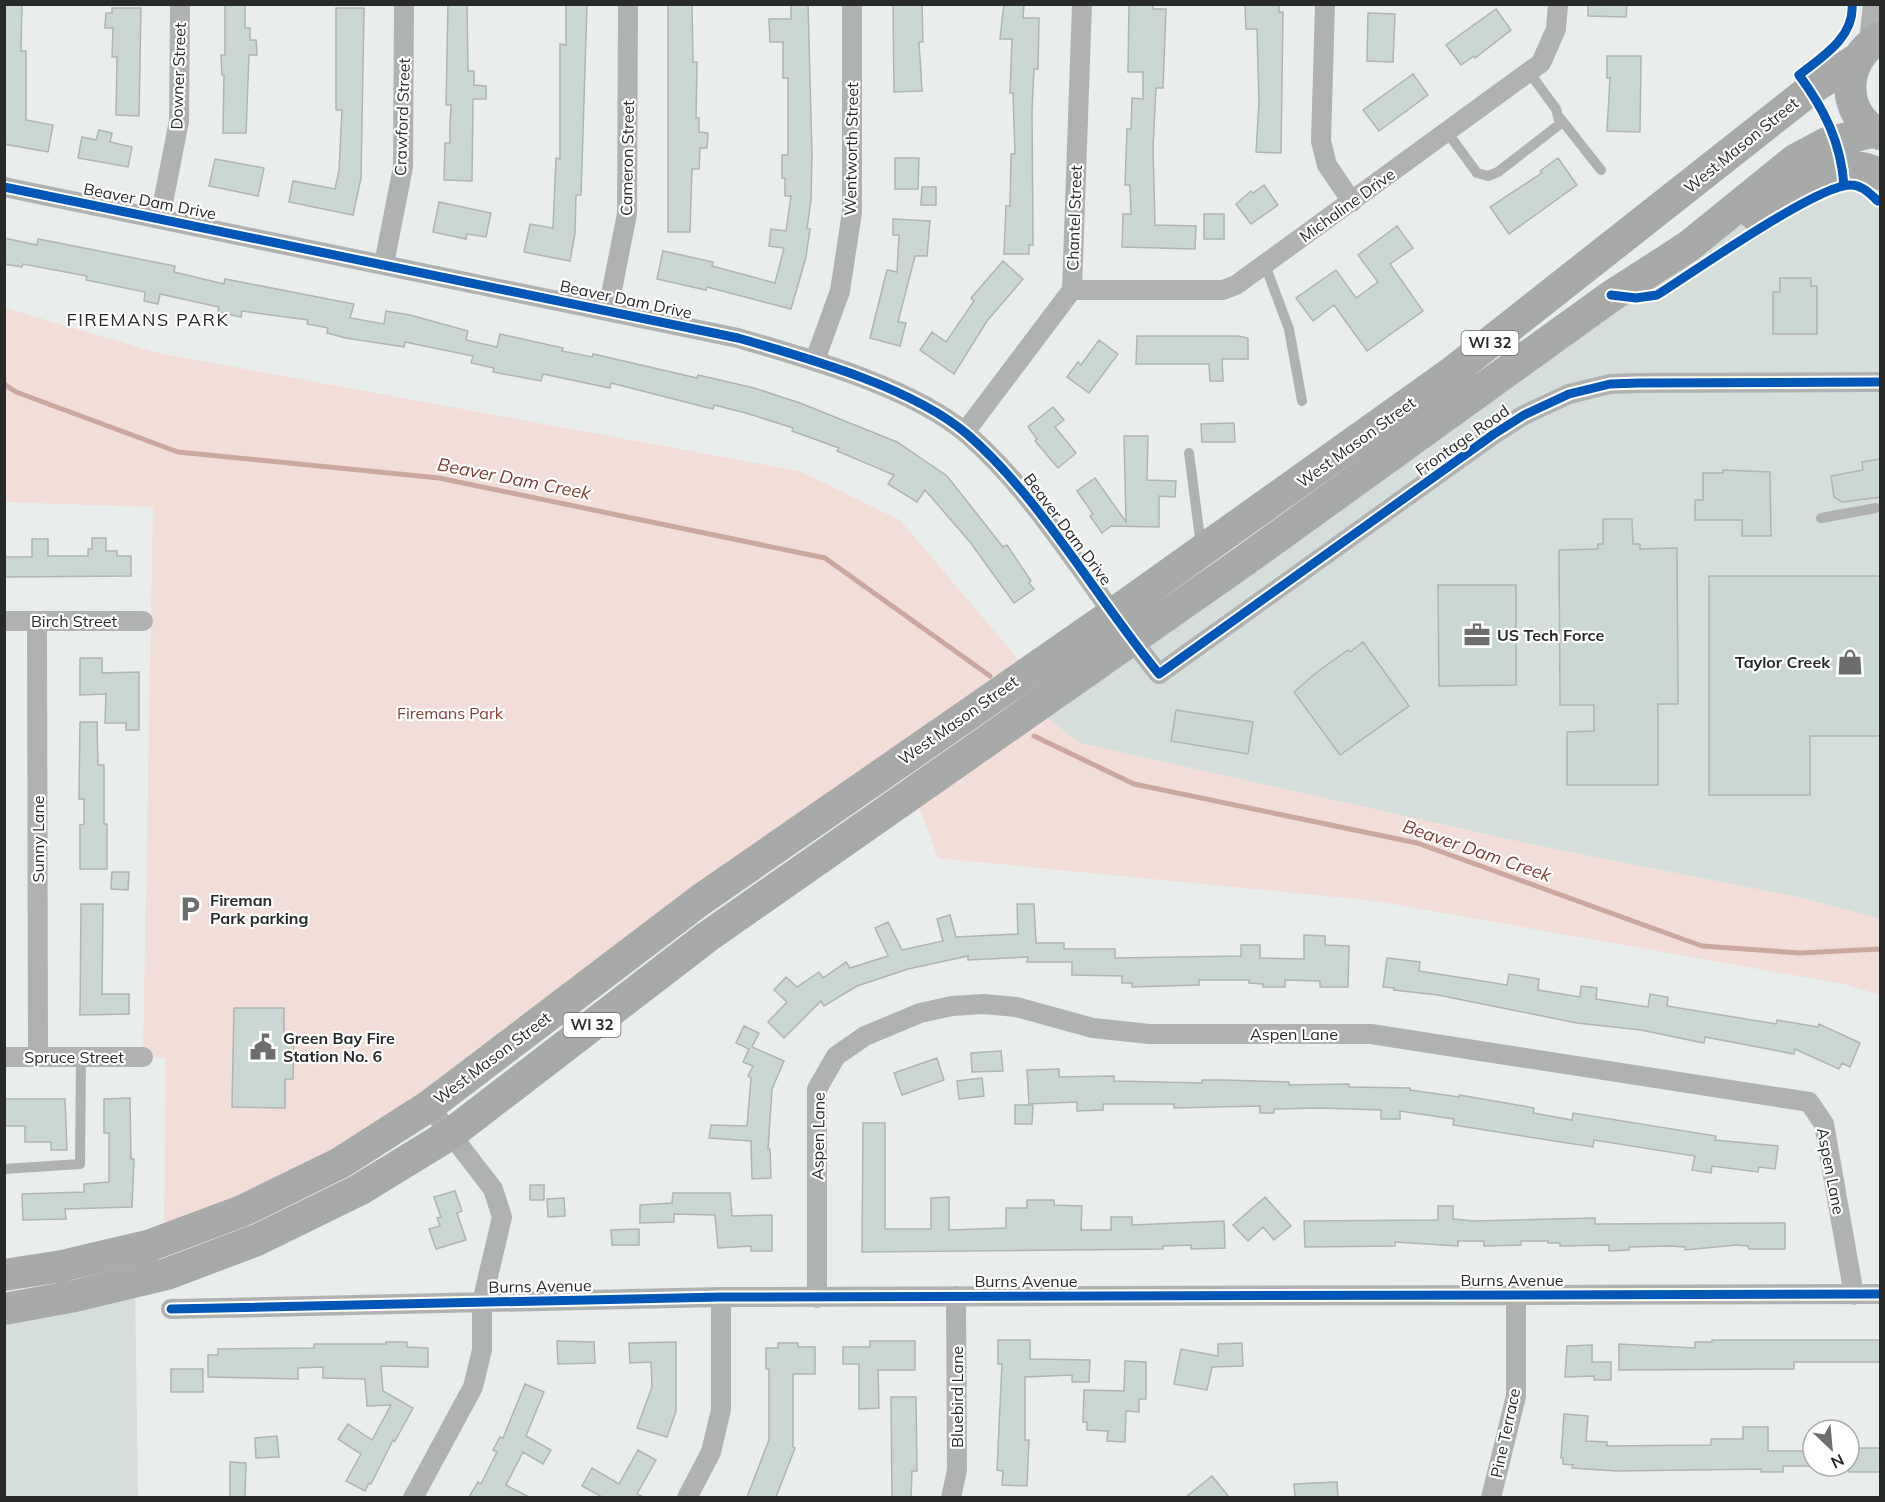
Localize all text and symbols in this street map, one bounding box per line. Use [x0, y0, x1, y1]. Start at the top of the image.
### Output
street label: Downer Street [166, 22, 190, 130]
street label: Crawford Street [390, 57, 414, 176]
street label: Wentworth Street [840, 82, 862, 216]
street label: West Mason Street [1680, 92, 1803, 197]
street label: Cameron Street [616, 100, 638, 216]
street label: Chantel Street [1062, 164, 1086, 271]
street label: Michaline Drive [1295, 164, 1399, 246]
street label: Beaver Dam Drive [82, 178, 218, 224]
street label: Beaver Dam Drive [558, 275, 694, 323]
district label: FIREMANS PARK [67, 308, 229, 331]
road number: WI 32 [1462, 331, 1518, 355]
street label: West Mason Street [1293, 392, 1419, 492]
street label: Frontage Road [1411, 400, 1513, 480]
water label: Beaver Dam Creek [436, 452, 593, 505]
street label: Beaver Dam Drive [1020, 469, 1116, 589]
street label: Birch Street [31, 611, 117, 631]
office icon: US Tech Force [1462, 620, 1492, 650]
place label: US Tech Force [1497, 625, 1604, 645]
shop icon: Taylor Creek [1835, 647, 1865, 677]
place label: Taylor Creek [1735, 652, 1831, 672]
street label: West Mason Street [894, 671, 1022, 769]
park label: Firemans Park [397, 703, 504, 723]
street label: Sunny Lane [28, 796, 48, 882]
water label: Beaver Dam Creek [1400, 814, 1555, 887]
place label: Fireman Park parking [210, 890, 308, 928]
parking icon: Fireman Park parking [175, 894, 205, 924]
street label: West Mason Street [430, 1007, 555, 1109]
road number: WI 32 [564, 1013, 620, 1037]
street label: Aspen Lane [1250, 1024, 1338, 1044]
place label: Green Bay Fire Station No. 6 [283, 1028, 395, 1066]
public building icon: Green Bay Fire Station No. 6 [248, 1032, 278, 1062]
street label: Spruce Street [24, 1047, 124, 1067]
street label: Aspen Lane [807, 1092, 829, 1180]
street label: Aspen Lane [1813, 1126, 1849, 1216]
street label: Burns Avenue [1460, 1270, 1564, 1290]
street label: Burns Avenue [974, 1271, 1078, 1291]
street label: Burns Avenue [488, 1275, 592, 1297]
street label: Bluebird Lane [947, 1346, 967, 1448]
street label: Pine Terrace [1486, 1386, 1524, 1480]
north arrow [1801, 1418, 1861, 1478]
text: N [1828, 1450, 1847, 1473]

